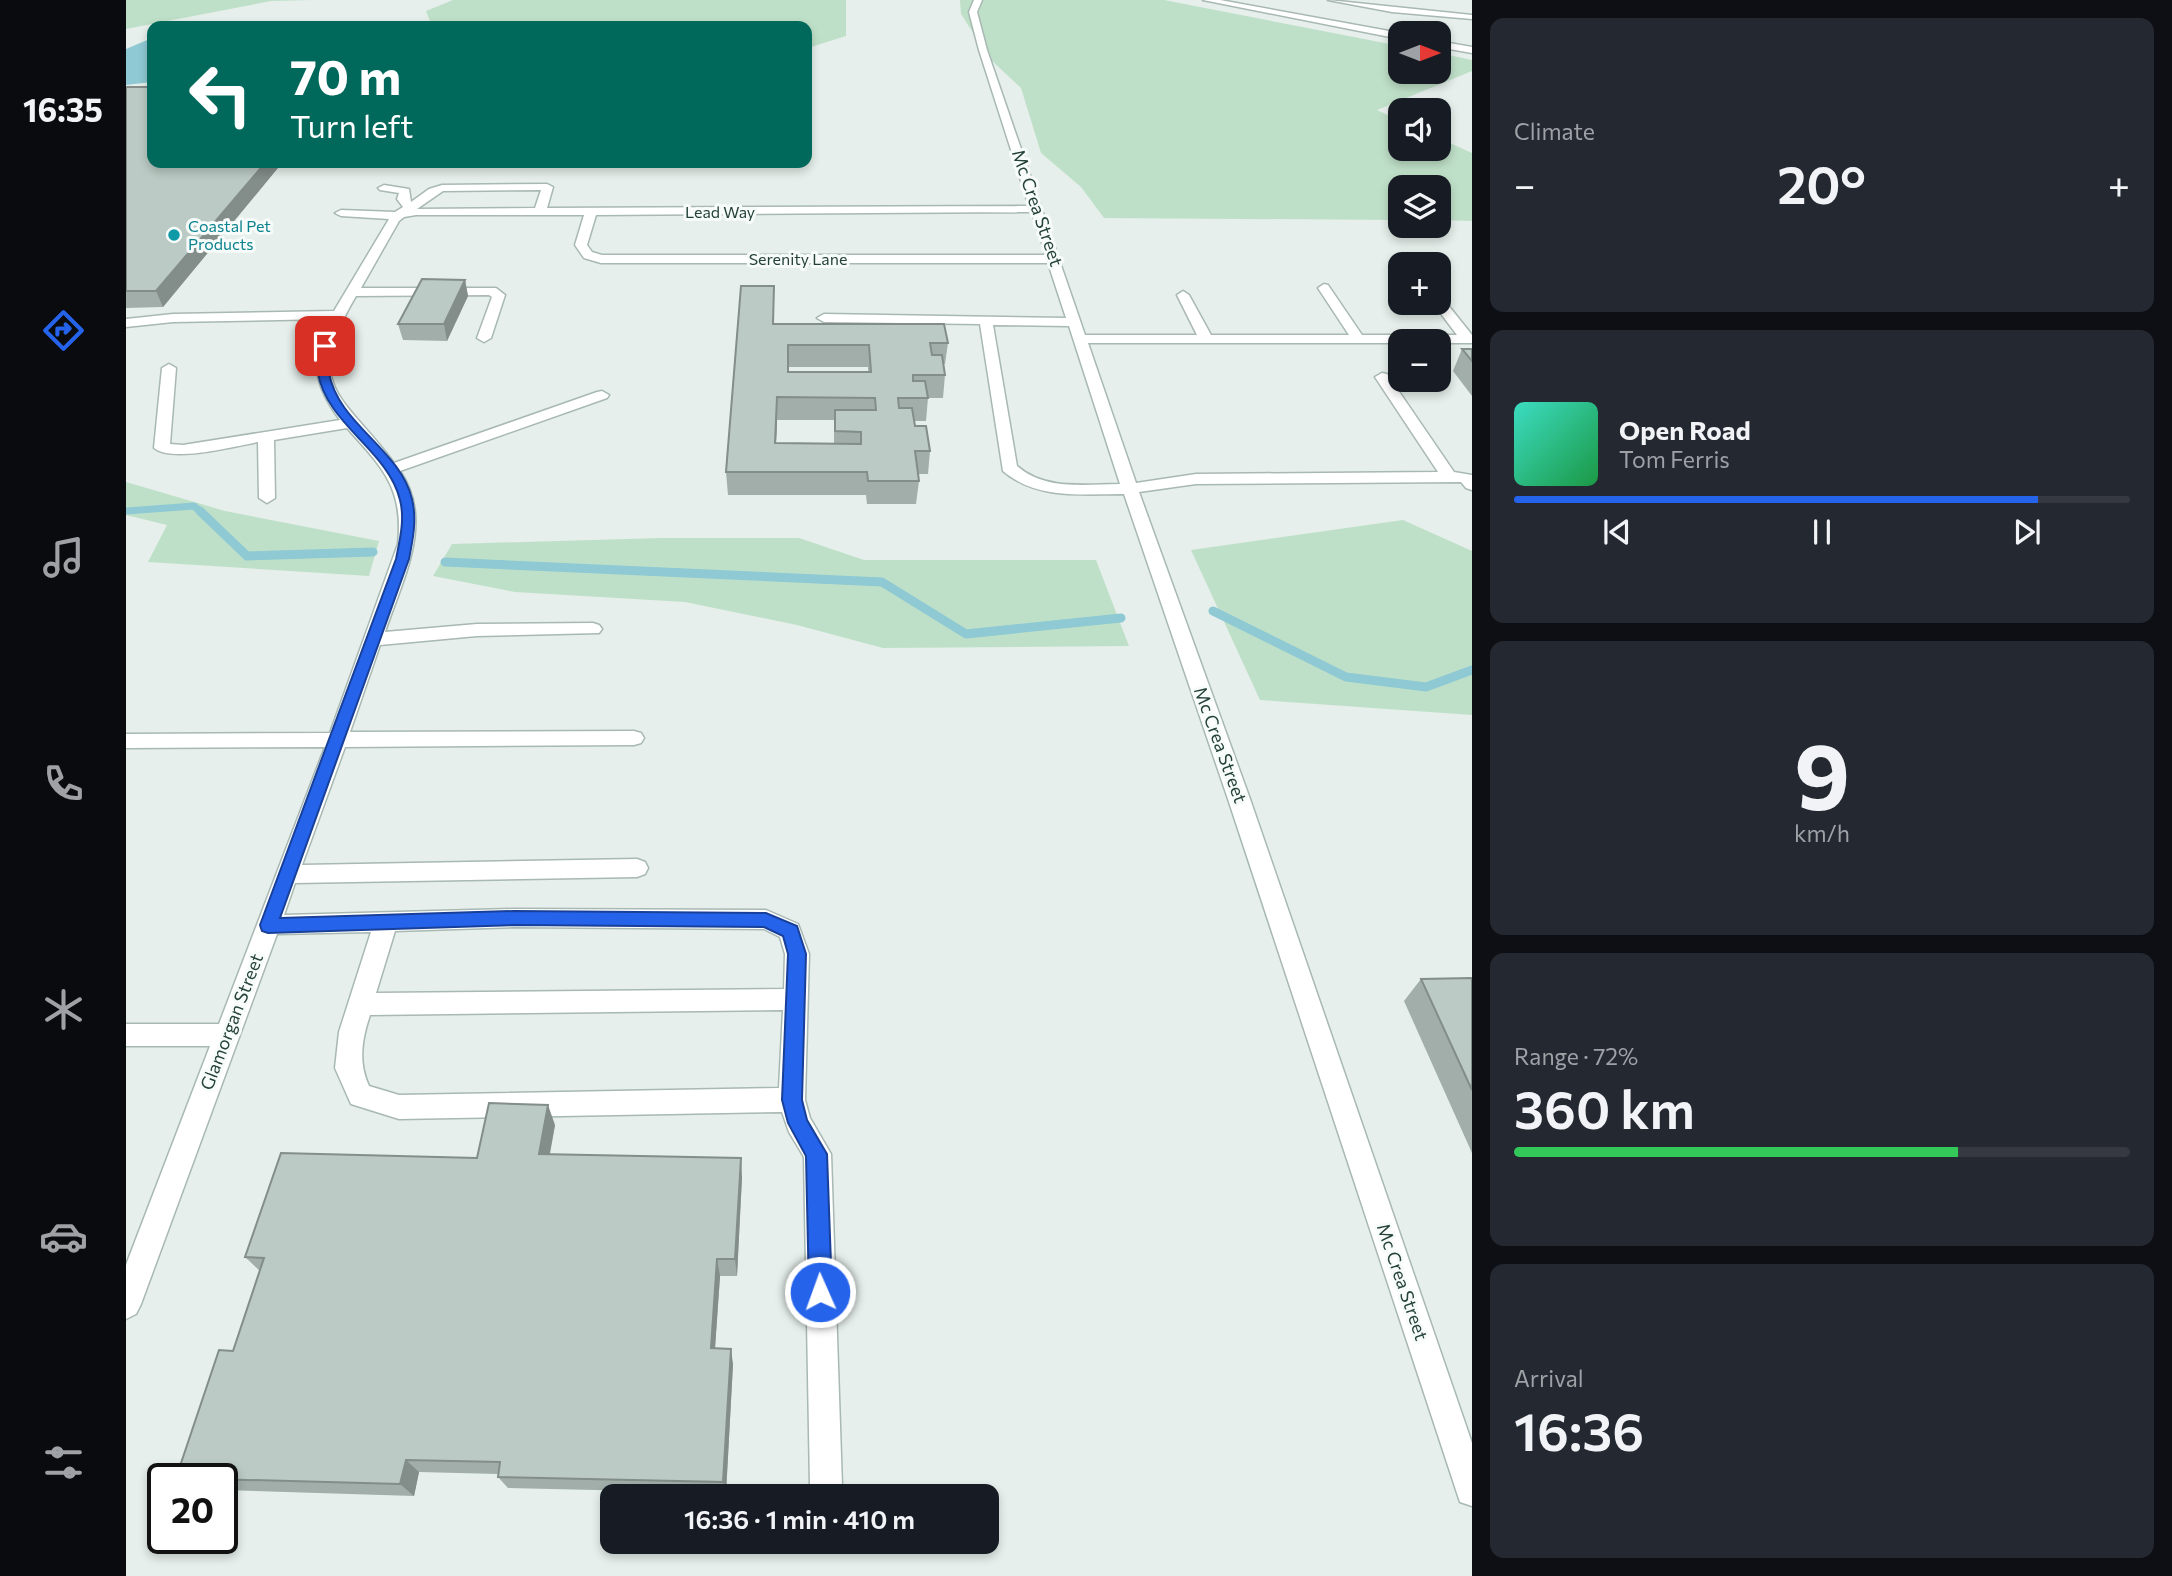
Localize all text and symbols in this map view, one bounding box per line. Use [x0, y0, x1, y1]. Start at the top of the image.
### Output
north arrow [1388, 21, 1451, 84]
map controls [1388, 21, 1451, 392]
text: 70 m [290, 45, 401, 105]
icon: left [175, 49, 266, 140]
text: 16:35 [23, 89, 103, 129]
button: sound [1388, 98, 1451, 161]
text: Turn left [290, 105, 414, 145]
text: Climate [1514, 117, 1595, 145]
street label: Mc Crea Street [1008, 146, 1068, 269]
text: 20° [1777, 151, 1866, 215]
text: − [1514, 160, 1536, 207]
text: + [2108, 160, 2130, 207]
button: layers [1388, 175, 1451, 238]
street label: Lead Way [685, 202, 755, 221]
place label: Coastal Pet Products [188, 216, 271, 253]
marker: Coastal Pet Products [166, 227, 182, 243]
street label: Serenity Lane [749, 249, 847, 268]
button: + [1388, 252, 1451, 315]
icon: directions [39, 306, 88, 355]
pin [295, 316, 355, 376]
icon: arrive [306, 327, 344, 365]
button: − [1388, 329, 1451, 392]
text: Open Road [1619, 414, 1751, 445]
text: Tom Ferris [1619, 445, 1730, 473]
icon: previous [1598, 513, 1636, 551]
icon: pause [1803, 513, 1841, 551]
icon: next [2008, 513, 2046, 551]
icon: music [39, 533, 88, 582]
street label: Mc Crea Street [1190, 684, 1252, 806]
text: 9 [1794, 717, 1850, 829]
icon: phone [39, 759, 88, 808]
text: km/h [1794, 819, 1850, 847]
street label: Glamorgan Street [195, 950, 267, 1093]
icon: climate [39, 985, 88, 1034]
text: Range · 72% [1514, 1042, 1638, 1070]
text: 360 km [1514, 1076, 1695, 1140]
icon: car [39, 1212, 88, 1261]
street label: Mc Crea Street [1373, 1220, 1433, 1343]
position arrow [783, 1255, 857, 1329]
text: Arrival [1514, 1364, 1584, 1392]
text: 16:36 [1514, 1398, 1644, 1462]
icon: filters [39, 1438, 88, 1487]
speed limit sign: 20 [147, 1463, 238, 1554]
text: 16:36 · 1 min · 410 m [684, 1503, 915, 1534]

